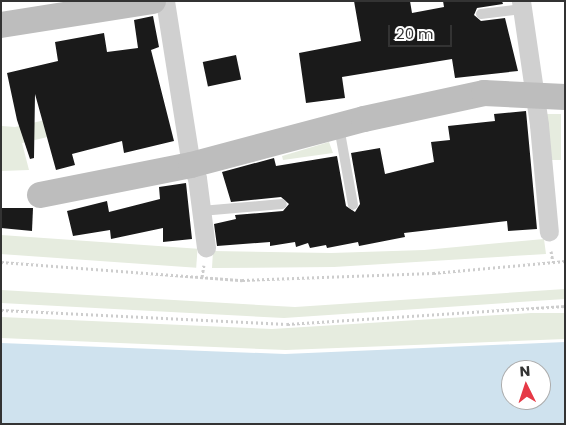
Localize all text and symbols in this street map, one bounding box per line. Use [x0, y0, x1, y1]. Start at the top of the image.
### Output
scale bar [391, 15, 455, 47]
text: 20 m [396, 23, 434, 44]
north arrow [501, 360, 551, 410]
text: N [519, 361, 531, 381]

